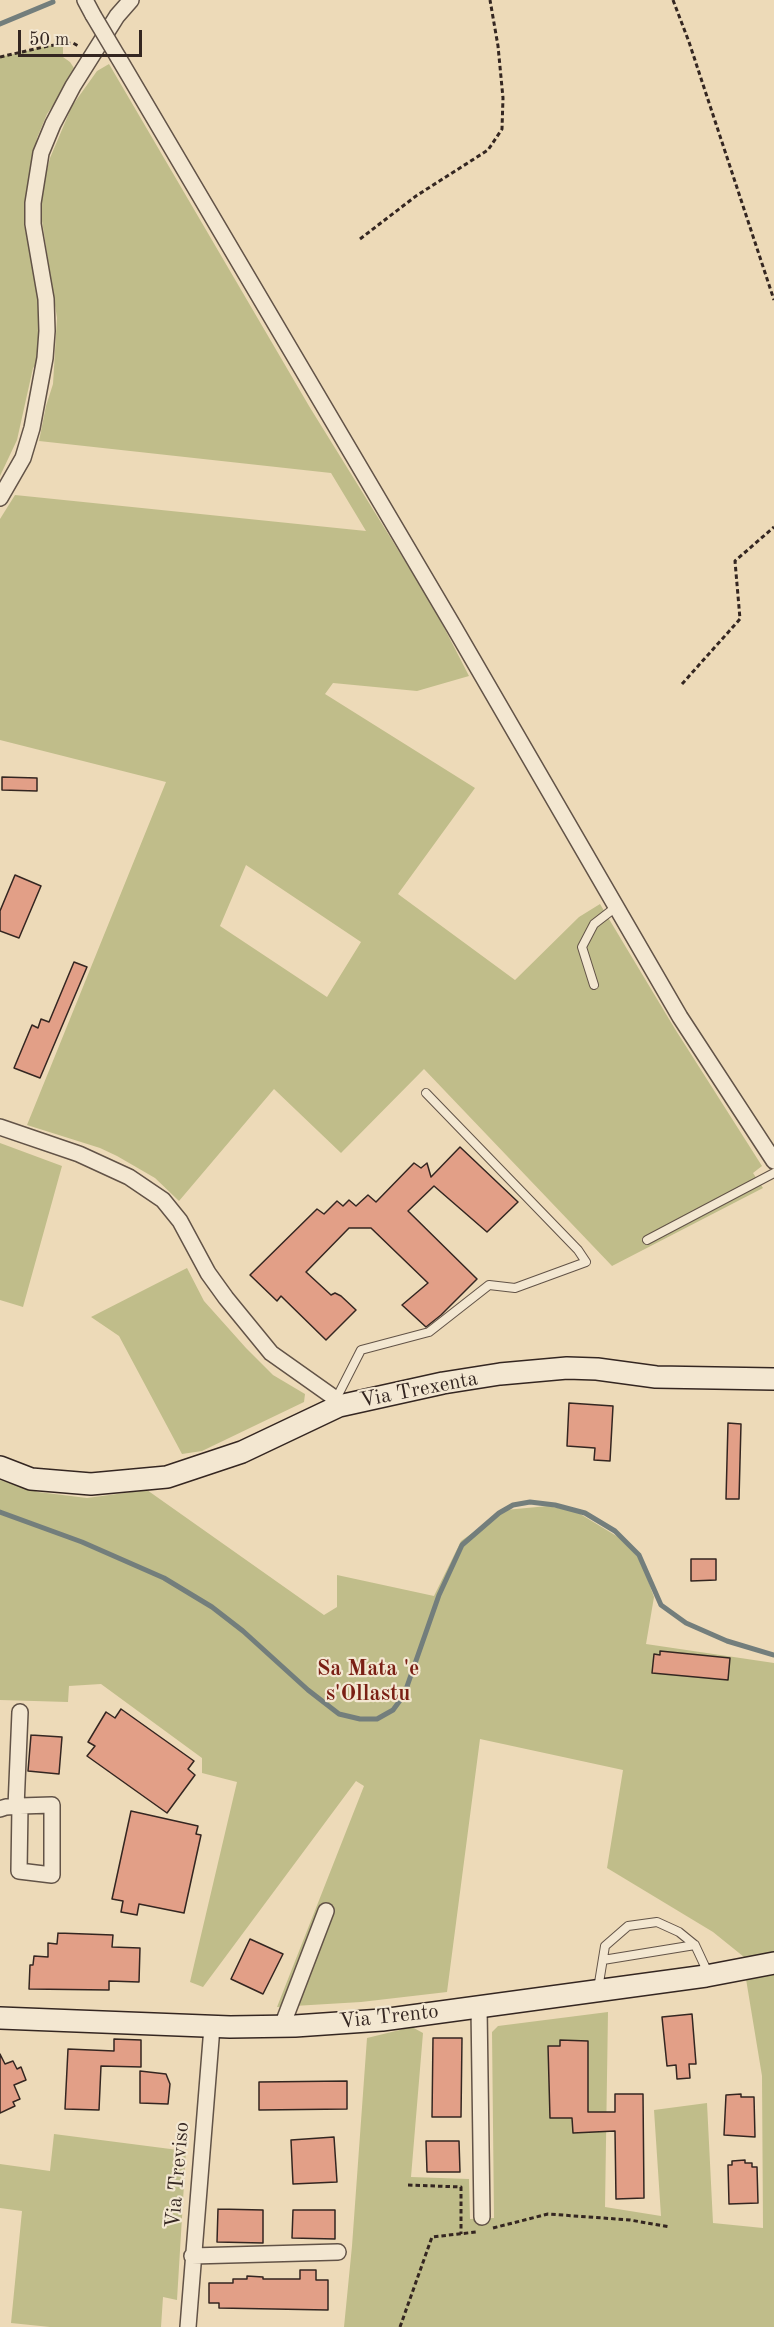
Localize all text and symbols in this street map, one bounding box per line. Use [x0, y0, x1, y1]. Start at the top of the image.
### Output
scale bar [21, 18, 146, 56]
text: 50 m [29, 31, 69, 49]
street label: Via Trexenta [358, 1366, 480, 1414]
district label: Sa Mata 'e s'Ollastu [317, 1656, 419, 1708]
street label: Via Trento [338, 1999, 440, 2035]
street label: Via Treviso [161, 2121, 195, 2229]

